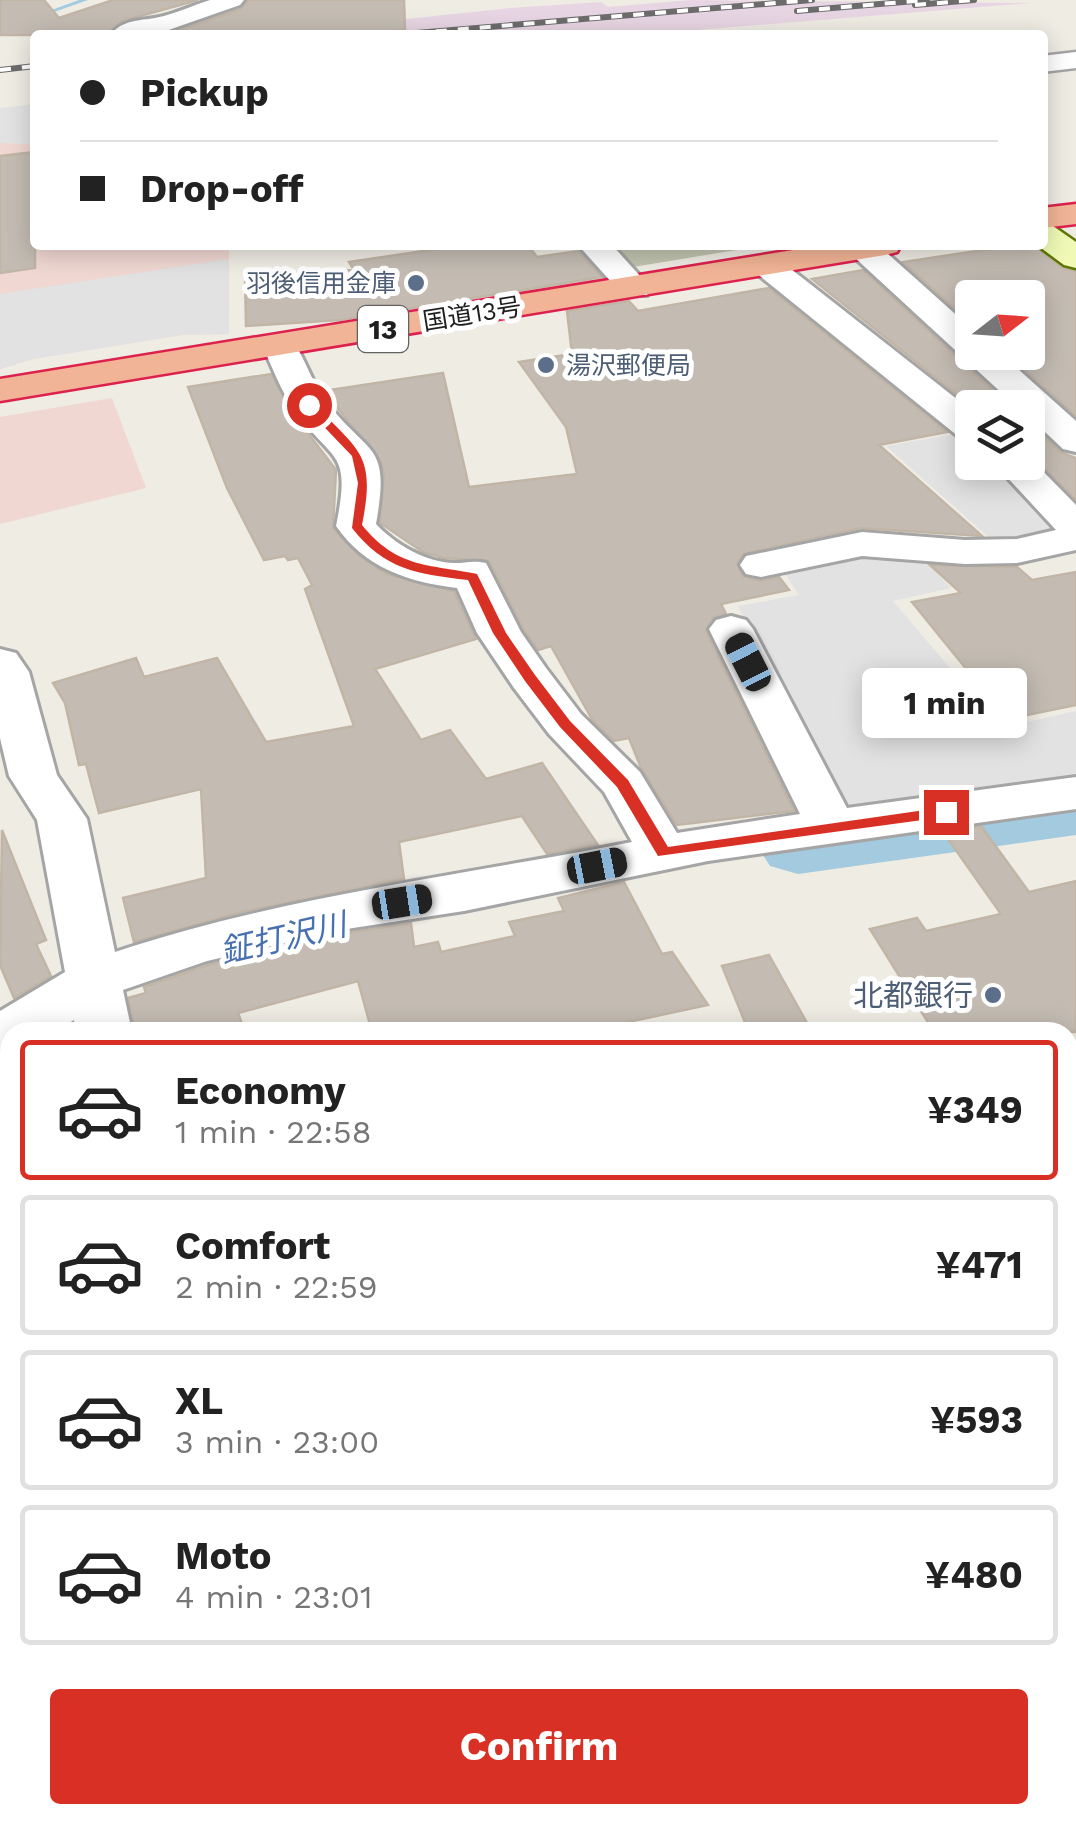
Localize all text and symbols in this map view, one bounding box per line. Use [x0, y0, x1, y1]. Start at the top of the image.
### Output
text: Pickup [140, 71, 269, 115]
text: Drop-off [140, 167, 304, 211]
place label: 羽後信用金庫 [246, 269, 396, 298]
marker: 羽後信用金庫 [405, 272, 427, 294]
north arrow [955, 280, 1045, 370]
map controls [955, 280, 1045, 480]
street label: 国道13号 [421, 292, 523, 336]
road number: 13 [358, 306, 408, 352]
place label: 湯沢郵便局 [566, 351, 691, 380]
marker: 湯沢郵便局 [535, 354, 557, 376]
route start [287, 383, 332, 428]
button: layers [955, 390, 1045, 480]
car [721, 628, 775, 696]
callout: 1 min [864, 667, 1028, 737]
text: 1 min [903, 684, 986, 722]
route end [924, 790, 969, 835]
car [565, 846, 629, 886]
car [370, 882, 434, 922]
water label: 鉦打沢川 [216, 904, 353, 971]
place label: 北都銀行 [853, 978, 973, 1013]
marker: 北都銀行 [982, 984, 1004, 1006]
icon: car [55, 1065, 145, 1155]
text: Economy [175, 1069, 346, 1113]
text: ¥349 [927, 1088, 1023, 1132]
text: 1 min · 22:58 [175, 1113, 371, 1151]
icon: car [55, 1220, 145, 1310]
text: Comfort [175, 1224, 330, 1268]
text: ¥471 [936, 1243, 1023, 1287]
text: 2 min · 22:59 [175, 1268, 378, 1306]
icon: car [55, 1375, 145, 1465]
text: XL [175, 1379, 223, 1423]
text: ¥593 [930, 1398, 1023, 1442]
text: 3 min · 23:00 [175, 1423, 379, 1461]
icon: car [55, 1530, 145, 1620]
text: Moto [175, 1534, 271, 1578]
text: ¥480 [925, 1553, 1023, 1597]
text: 4 min · 23:01 [175, 1578, 373, 1616]
button: Confirm [50, 1689, 1028, 1804]

